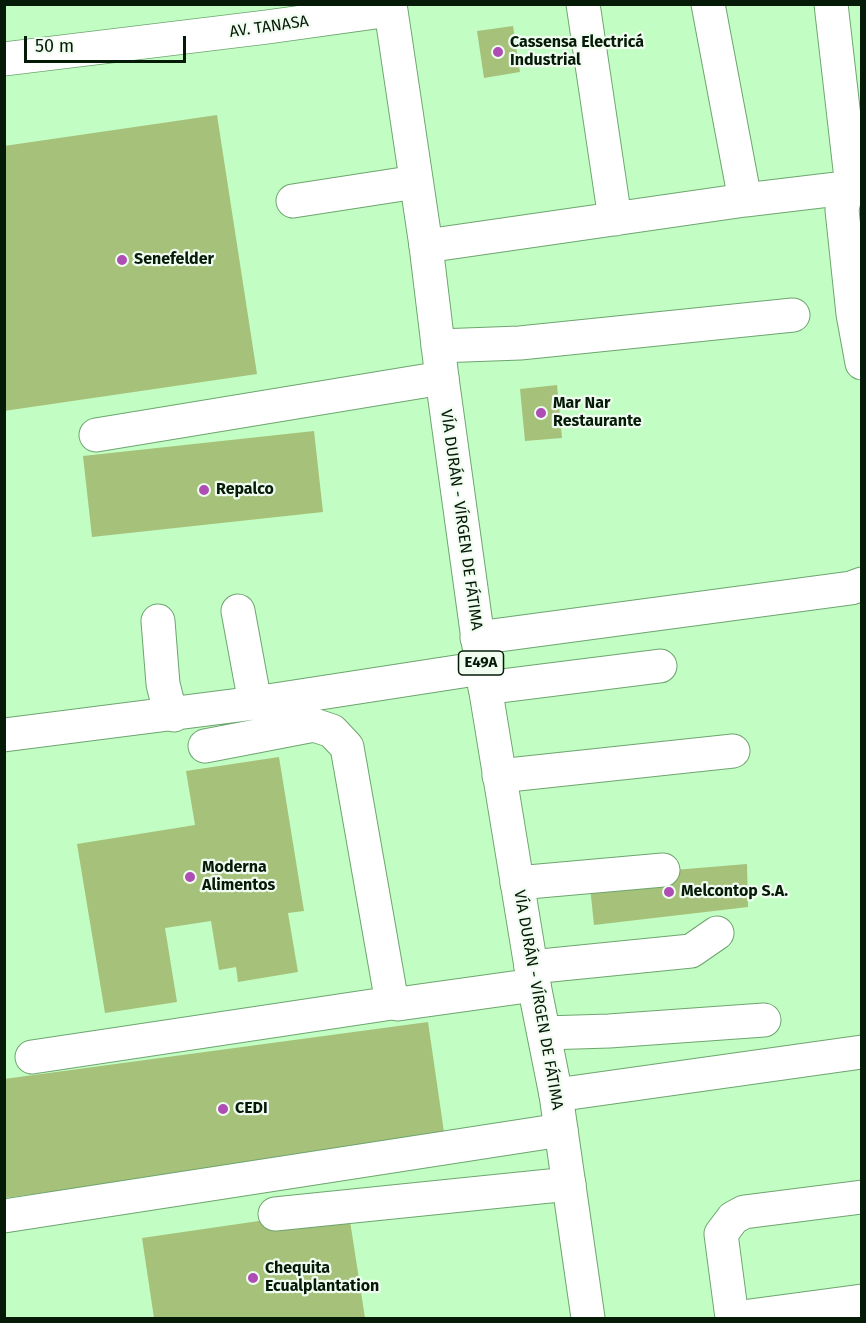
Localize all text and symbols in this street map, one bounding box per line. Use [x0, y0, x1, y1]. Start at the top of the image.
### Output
street label: AV. TANASA [228, 12, 310, 42]
scale bar [27, 24, 189, 62]
place label: Cassensa Electricá Industrial [510, 33, 644, 71]
text: 50 m [35, 35, 74, 57]
marker: Cassensa Electricá Industrial [491, 45, 505, 59]
place label: Senefelder [134, 250, 214, 270]
marker: Senefelder [115, 253, 129, 267]
place label: Mar Nar Restaurante [553, 394, 642, 432]
marker: Mar Nar Restaurante [534, 406, 548, 420]
street label: VÍA DURÁN - VÍRGEN DE FÁTIMA [436, 408, 486, 632]
place label: Repalco [216, 480, 274, 500]
marker: Repalco [197, 483, 211, 497]
road number: E49A [458, 651, 504, 675]
place label: Moderna Alimentos [202, 858, 275, 896]
marker: Moderna Alimentos [183, 870, 197, 884]
place label: Melcontop S.A. [681, 882, 788, 902]
marker: Melcontop S.A. [662, 885, 676, 899]
street label: VÍA DURÁN - VÍRGEN DE FÁTIMA [509, 889, 567, 1111]
place label: CEDI [235, 1099, 268, 1119]
marker: CEDI [216, 1102, 230, 1116]
place label: Chequita Ecualplantation [265, 1259, 379, 1297]
marker: Chequita Ecualplantation [246, 1271, 260, 1285]

